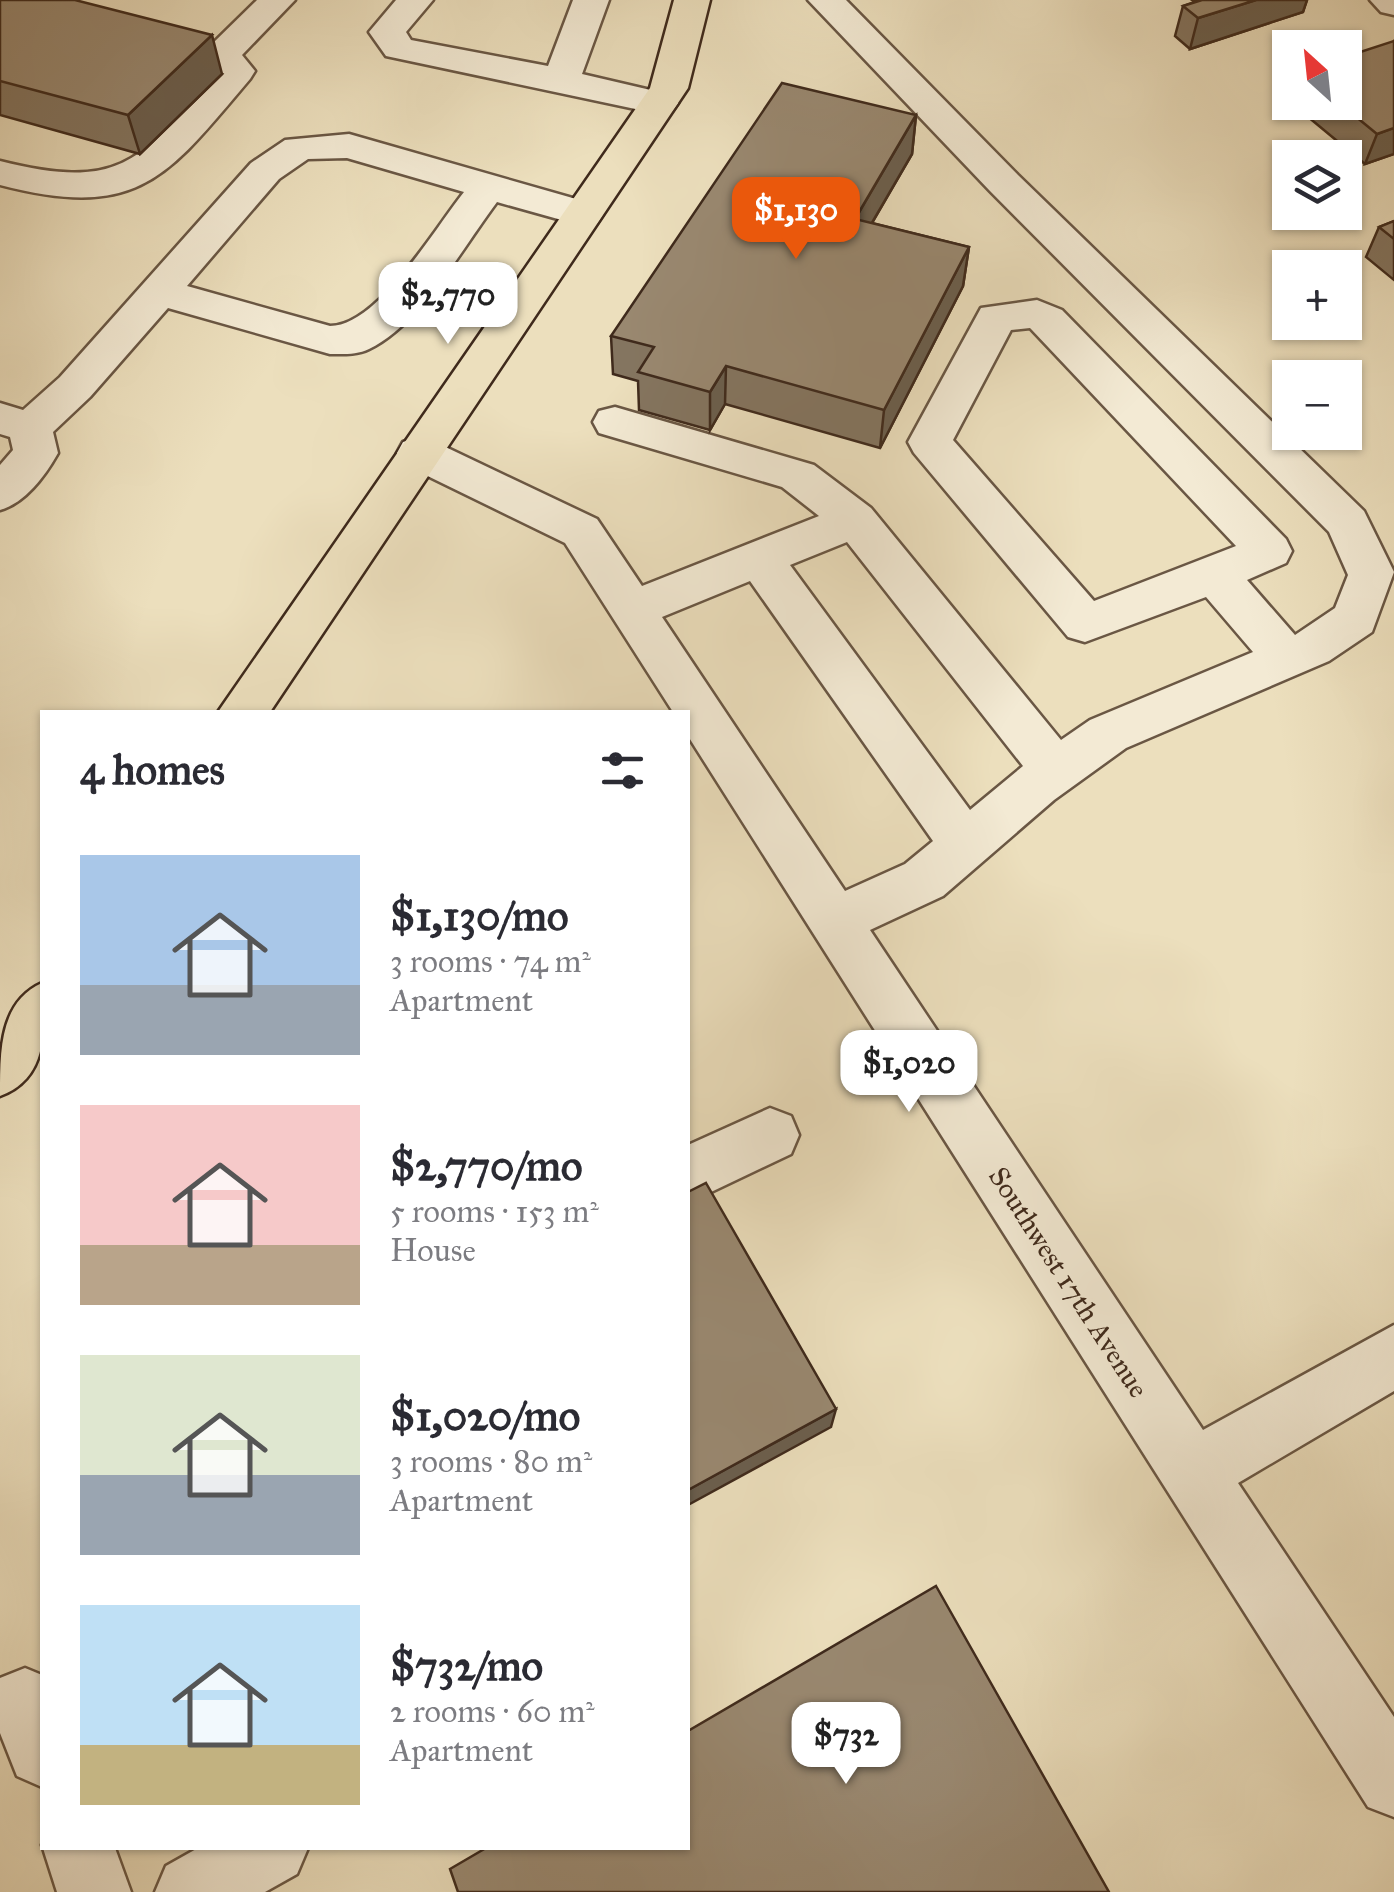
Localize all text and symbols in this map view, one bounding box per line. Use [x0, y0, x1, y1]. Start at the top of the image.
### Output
north arrow [1272, 30, 1362, 120]
map controls [1272, 30, 1362, 450]
button: layers [1272, 140, 1362, 230]
pin: $1,130 [715, 177, 877, 262]
text: $1,130 [754, 190, 838, 229]
button: + [1272, 250, 1362, 340]
pin: $2,770 [367, 262, 529, 347]
text: $2,770 [401, 275, 495, 314]
button: − [1272, 360, 1362, 450]
icon: filters [595, 743, 650, 798]
text: 4 homes [80, 744, 225, 796]
text: $1,130/mo [390, 890, 568, 942]
icon: home [160, 895, 280, 1015]
text: 3 rooms · 74 m² [390, 942, 591, 981]
text: Apartment [390, 981, 533, 1020]
pin: $1,020 [828, 1030, 990, 1115]
text: $1,020 [862, 1043, 956, 1082]
text: $2,770/mo [390, 1140, 582, 1192]
icon: home [160, 1145, 280, 1265]
street label: Southwest 17th Avenue [981, 1160, 1156, 1404]
text: 5 rooms · 153 m² [390, 1192, 599, 1231]
text: House [390, 1231, 476, 1270]
text: $1,020/mo [390, 1390, 580, 1442]
icon: home [160, 1395, 280, 1515]
text: 3 rooms · 80 m² [390, 1442, 592, 1481]
text: Apartment [390, 1481, 533, 1520]
text: $732/mo [390, 1640, 543, 1692]
icon: home [160, 1645, 280, 1765]
text: 2 rooms · 60 m² [390, 1692, 595, 1731]
pin: $732 [787, 1702, 905, 1787]
text: $732 [814, 1715, 878, 1754]
text: Apartment [390, 1731, 533, 1770]

